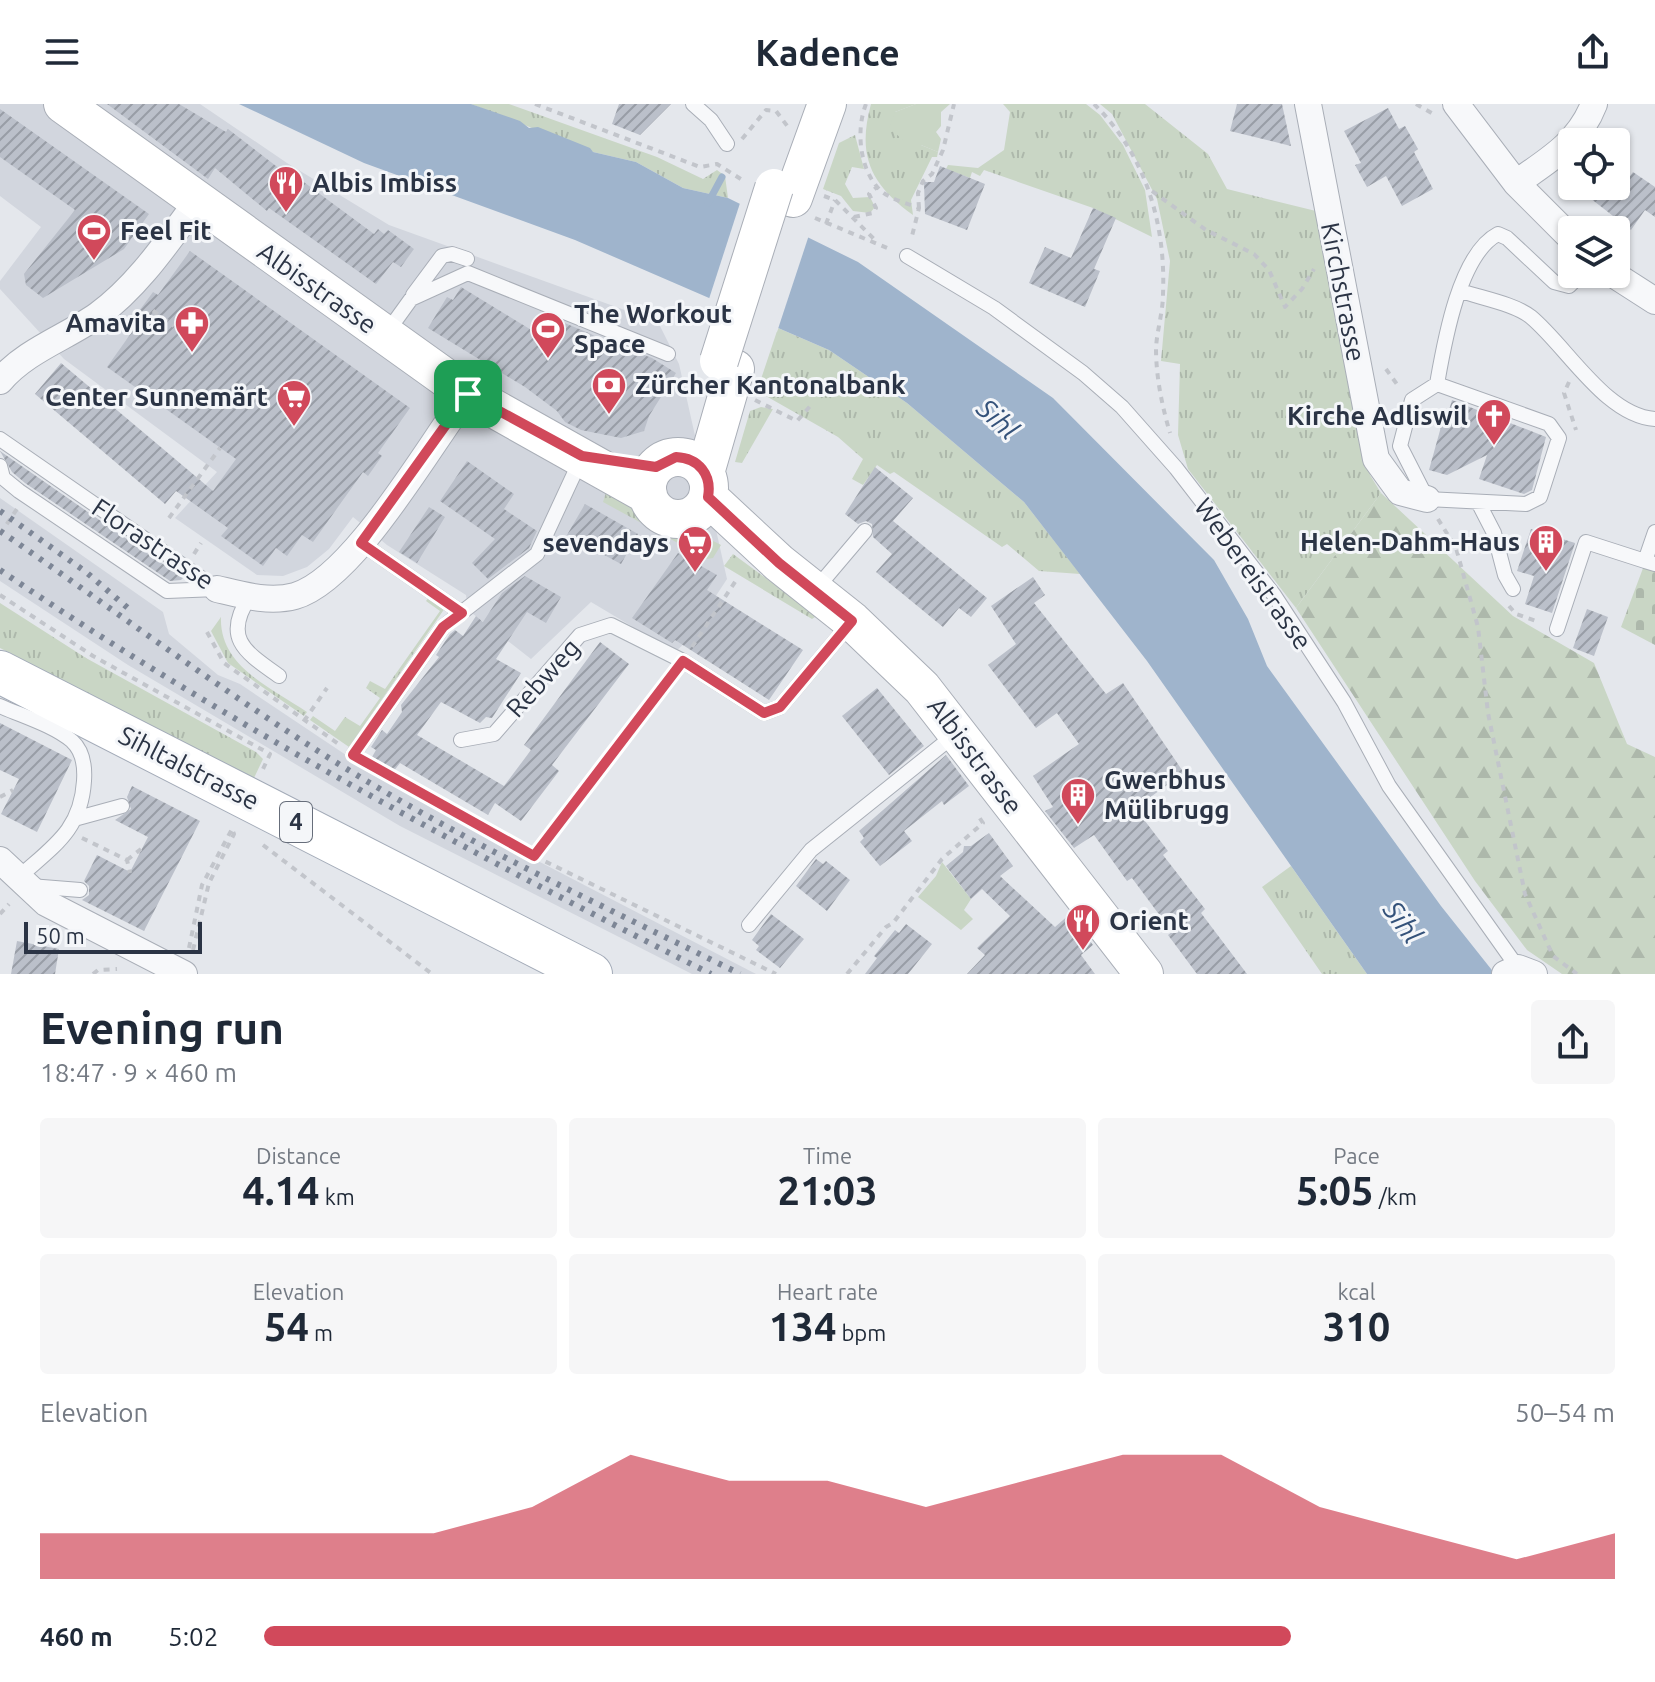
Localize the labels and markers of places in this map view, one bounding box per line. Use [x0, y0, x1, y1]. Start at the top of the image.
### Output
restaurant icon: Albis Imbiss [267, 164, 305, 214]
place label: Albis Imbiss [312, 168, 457, 197]
sports icon: Feel Fit [75, 212, 113, 262]
place label: Feel Fit [120, 216, 211, 245]
place label: The Workout Space [574, 299, 732, 358]
pharmacy icon: Amavita [173, 304, 211, 354]
place label: Amavita [65, 308, 166, 337]
sports icon: The Workout Space [529, 310, 567, 360]
pin [434, 360, 502, 428]
bank icon: Zürcher Kantonalbank [590, 366, 628, 416]
place label: Zürcher Kantonalbank [635, 370, 906, 399]
supermarket icon: Center Sunnemärt [275, 378, 313, 428]
place label: Center Sunnemärt [45, 382, 268, 411]
church icon: Kirche Adliswil [1475, 397, 1513, 447]
place label: Kirche Adliswil [1287, 401, 1468, 430]
building icon: Helen-Dahm-Haus [1527, 523, 1565, 573]
supermarket icon: sevendays [676, 524, 714, 574]
place label: Helen-Dahm-Haus [1300, 527, 1520, 556]
place label: sevendays [542, 528, 669, 557]
place label: Gwerbhus Mülibrugg [1104, 765, 1230, 824]
building icon: Gwerbhus Mülibrugg [1059, 776, 1097, 826]
restaurant icon: Orient [1064, 902, 1102, 952]
place label: Orient [1109, 906, 1189, 935]

